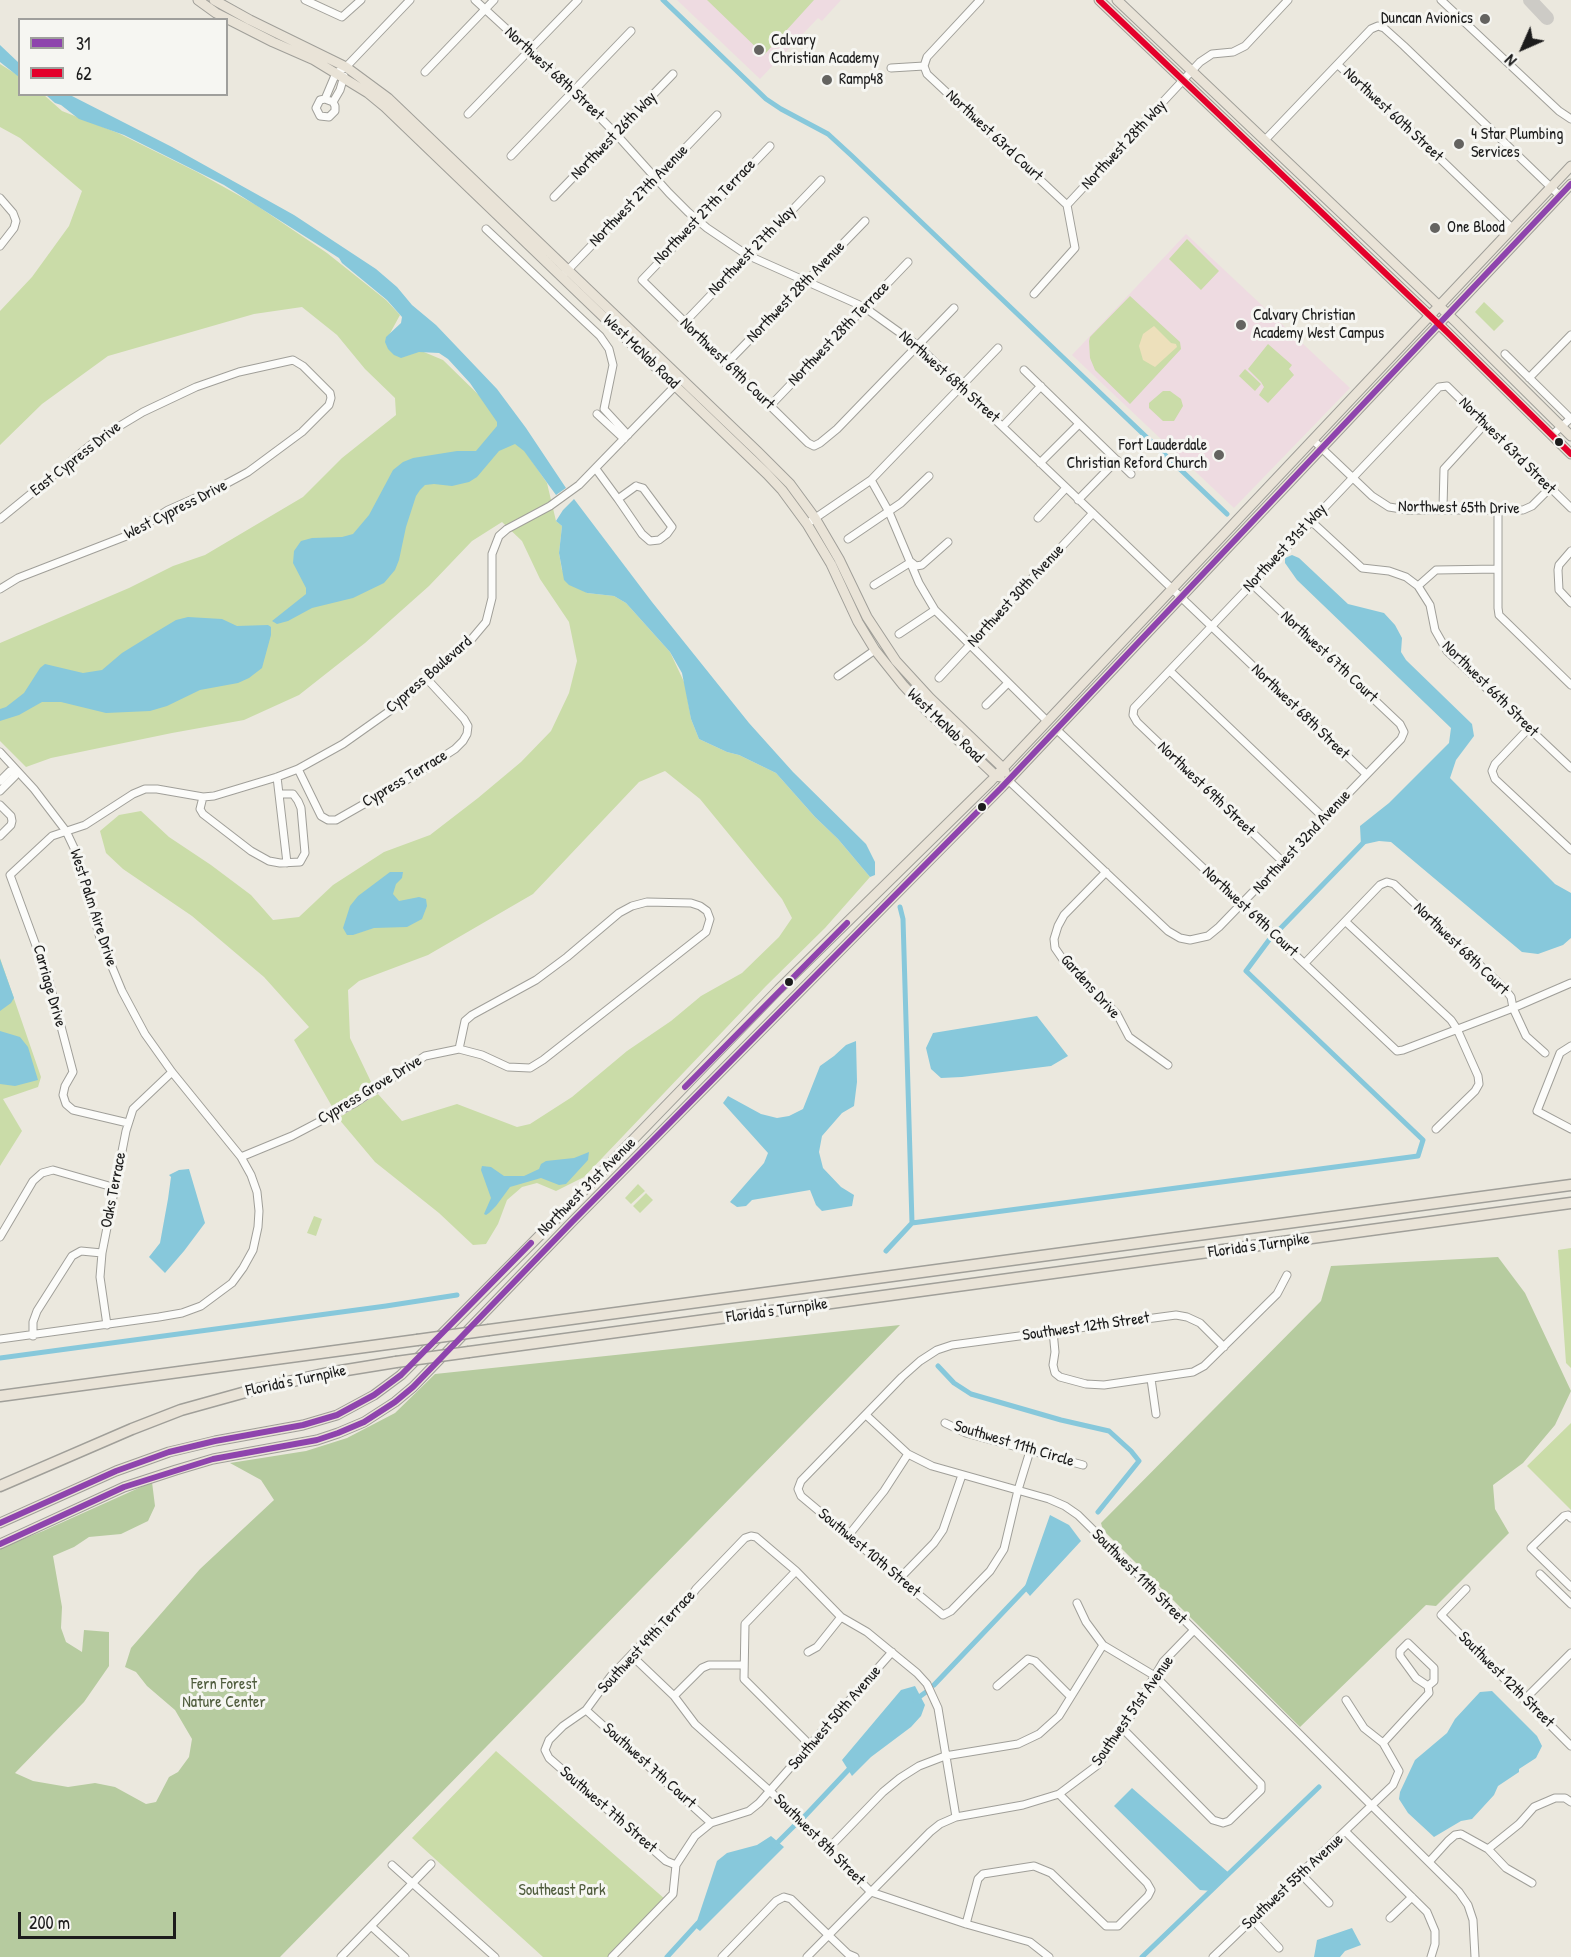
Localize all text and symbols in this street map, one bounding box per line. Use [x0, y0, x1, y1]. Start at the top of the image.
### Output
place label: Duncan Avionics [1381, 9, 1473, 29]
marker: Duncan Avionics [1478, 12, 1492, 26]
legend [18, 18, 228, 96]
north arrow [1493, 18, 1553, 78]
street label: Northwest 68th Street [500, 23, 608, 125]
text: 31 [76, 31, 91, 56]
place label: Calvary Christian Academy [771, 31, 879, 69]
marker: Calvary Christian Academy [752, 43, 766, 57]
text: N [1499, 50, 1521, 72]
text: 62 [76, 61, 92, 86]
street label: Northwest 60th Street [1339, 64, 1447, 166]
place label: Ramp48 [839, 70, 883, 90]
marker: Ramp48 [820, 73, 834, 87]
street label: Northwest 63rd Court [942, 86, 1046, 186]
street label: Northwest 26th Way [567, 88, 661, 184]
street label: Northwest 28th Way [1078, 96, 1170, 194]
place label: 4 Star Plumbing Services [1471, 125, 1563, 163]
marker: 4 Star Plumbing Services [1452, 137, 1466, 151]
street label: Northwest 27th Avenue [585, 141, 693, 251]
street label: Northwest 27th Terrace [650, 155, 760, 269]
street label: Northwest 27th Way [705, 202, 799, 300]
place label: One Blood [1447, 218, 1505, 238]
marker: One Blood [1428, 221, 1442, 235]
street label: Northwest 28th Avenue [743, 237, 849, 347]
street label: Northwest 28th Terrace [784, 278, 894, 390]
place label: Calvary Christian Academy West Campus [1253, 306, 1384, 344]
street label: West McNab Road [599, 311, 683, 393]
street label: Northwest 69th Court [676, 314, 778, 414]
marker: Calvary Christian Academy West Campus [1234, 318, 1248, 332]
street label: Northwest 68th Street [895, 327, 1003, 427]
street label: Northwest 63rd Street [1454, 393, 1560, 499]
street label: East Cypress Drive [27, 418, 125, 500]
place label: Fort Lauderdale Christian Reford Church [1066, 436, 1207, 474]
unlabelled marker [1553, 436, 1565, 448]
marker: Fort Lauderdale Christian Reford Church [1212, 448, 1226, 462]
street label: West Cypress Drive [121, 476, 231, 544]
street label: Northwest 65th Drive [1398, 497, 1520, 519]
street label: Northwest 31st Way [1239, 500, 1331, 596]
street label: Northwest 30th Avenue [964, 541, 1068, 651]
street label: Northwest 67th Court [1276, 607, 1382, 707]
street label: Cypress Boulevard [382, 632, 476, 718]
street label: Northwest 66th Street [1438, 637, 1542, 741]
street label: Northwest 68th Street [1247, 660, 1353, 764]
street label: West McNab Road [903, 685, 987, 767]
street label: Northwest 69th Street [1153, 738, 1259, 840]
street label: Cypress Terrace [359, 746, 451, 812]
street label: Northwest 32nd Avenue [1249, 786, 1355, 898]
unlabelled marker [976, 801, 988, 813]
street label: West Palm Aire Drive [65, 847, 121, 969]
street label: Northwest 69th Court [1198, 863, 1302, 961]
street label: Northwest 68th Court [1409, 899, 1513, 999]
street label: Carriage Drive [28, 943, 70, 1029]
street label: Gardens Drive [1056, 951, 1124, 1023]
unlabelled marker [783, 976, 795, 988]
street label: Cypress Grove Drive [315, 1051, 425, 1129]
street label: Northwest 31st Avenue [534, 1134, 640, 1240]
street label: Oaks Terrace [97, 1151, 131, 1229]
street label: Florida's Turnpike [1207, 1229, 1311, 1263]
street label: Florida's Turnpike [725, 1294, 829, 1328]
street label: Southwest 12th Street [1021, 1309, 1151, 1345]
street label: Florida's Turnpike [244, 1361, 348, 1401]
street label: Southwest 11th Circle [952, 1417, 1076, 1471]
street label: Southwest 10th Street [814, 1505, 924, 1601]
street label: Southwest 11th Street [1088, 1526, 1190, 1628]
street label: Southwest 49th Terrace [594, 1586, 700, 1698]
street label: Southwest 12th Street [1454, 1628, 1558, 1732]
street label: Southwest 51st Avenue [1088, 1652, 1178, 1770]
street label: Southwest 50th Avenue [784, 1662, 886, 1774]
park label: Fern Forest Nature Center [182, 1675, 266, 1713]
street label: Southwest 7th Court [598, 1719, 700, 1813]
street label: Southwest 7th Street [555, 1763, 661, 1857]
street label: Southwest 8th Street [769, 1790, 869, 1890]
street label: Southwest 55th Avenue [1238, 1830, 1348, 1934]
park label: Southeast Park [518, 1881, 606, 1901]
scale bar [21, 1900, 178, 1938]
text: 200 m [29, 1910, 70, 1935]

